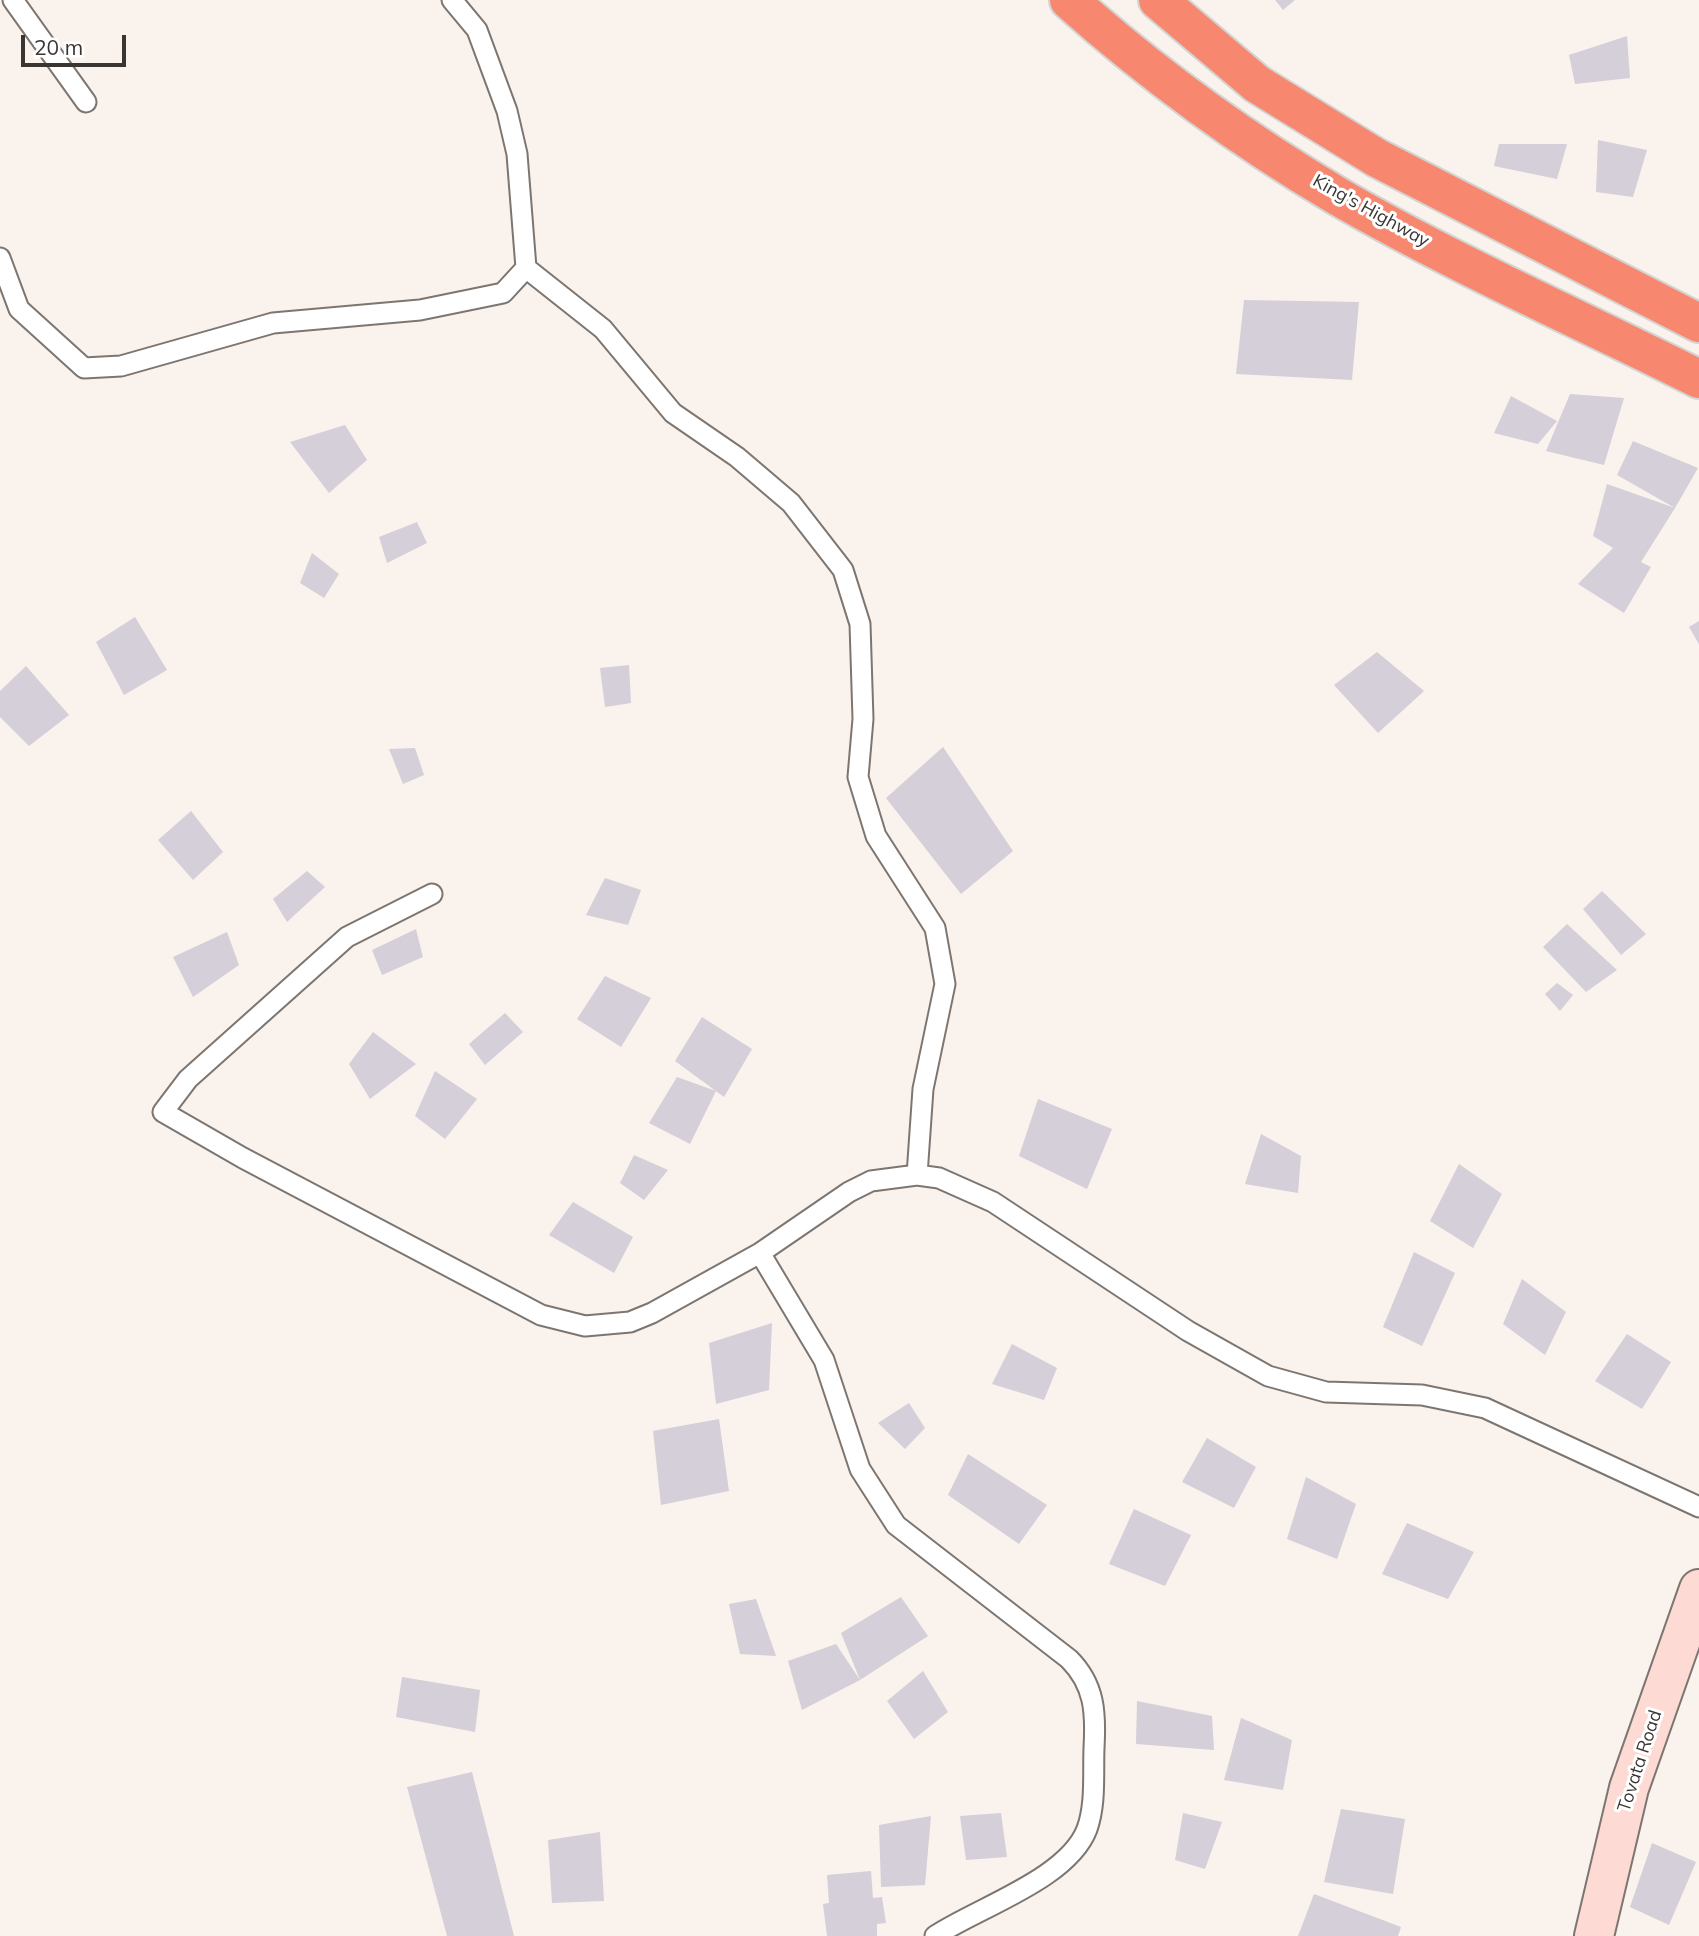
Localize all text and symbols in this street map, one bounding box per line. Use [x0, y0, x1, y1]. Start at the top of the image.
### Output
scale bar [24, 21, 130, 65]
text: 20 m [34, 34, 83, 60]
street label: King's Highway [1309, 170, 1433, 252]
street label: Tovata Road [1613, 1707, 1667, 1815]

